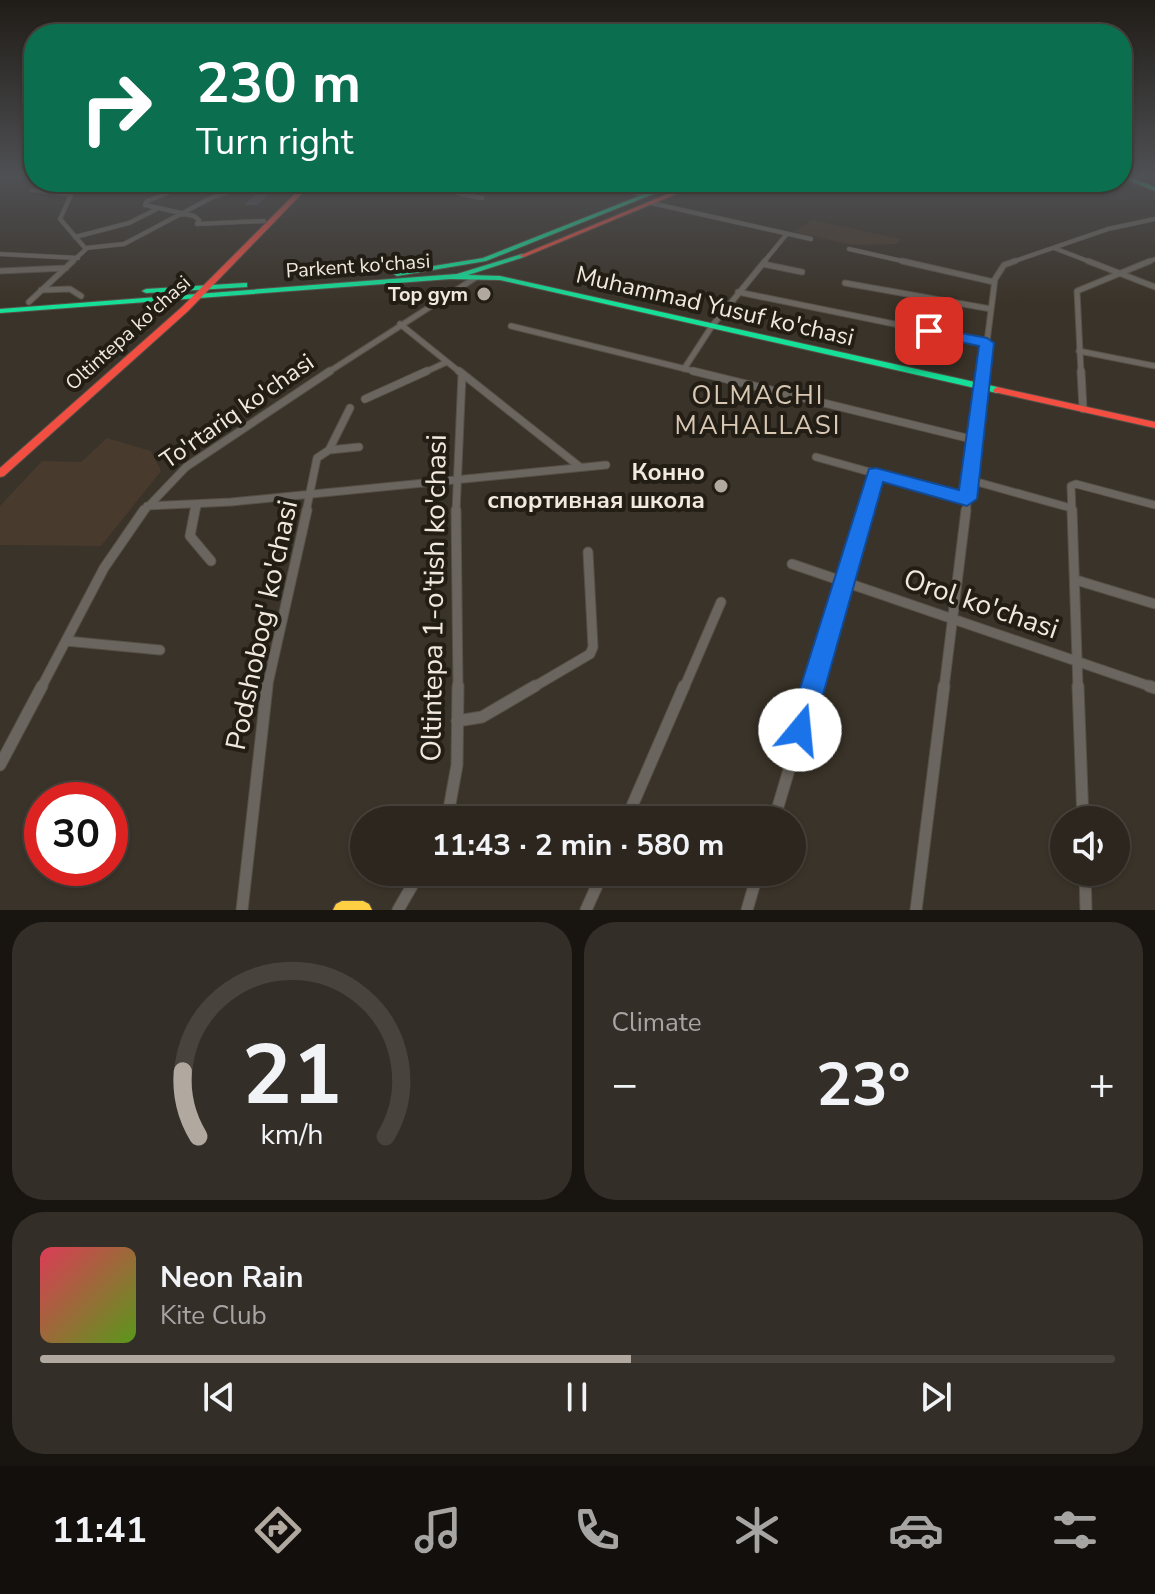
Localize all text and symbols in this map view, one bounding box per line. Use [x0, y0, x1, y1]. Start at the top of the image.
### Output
text: 230 m [196, 45, 361, 122]
icon: right [64, 56, 168, 160]
text: Turn right [196, 118, 353, 167]
street label: Parkent ko'chasi [285, 247, 431, 285]
street label: Muhammad Yusuf ko'chasi [573, 258, 857, 354]
street label: Oltintepa ko'chasi [60, 270, 196, 396]
place label: Top gym [388, 281, 468, 308]
marker: Top gym [475, 285, 493, 303]
pin [895, 297, 963, 365]
icon: arrive [907, 309, 951, 353]
street label: To'rtariq ko'chasi [154, 346, 320, 476]
district label: OLMACHI MAHALLASI [674, 378, 842, 443]
street label: Oltintepa 1-o'tish ko'chasi [412, 434, 456, 762]
place label: Конно спортивная школа [487, 456, 705, 516]
marker: Конно спортивная школа [712, 477, 730, 495]
street label: Podshobog' ko'chasi [217, 496, 307, 754]
street label: Orol ko'chasi [898, 560, 1064, 648]
position arrow [758, 688, 842, 772]
speed limit sign: 30 [24, 782, 128, 886]
map controls [1050, 806, 1130, 886]
button: sound [1050, 806, 1130, 886]
text: 11:43 · 2 min · 580 m [432, 825, 724, 866]
text: Climate [612, 1005, 702, 1040]
text: 21 [242, 1019, 342, 1132]
text: 23° [816, 1044, 911, 1126]
text: − [612, 1055, 638, 1115]
text: + [1089, 1055, 1115, 1115]
text: km/h [260, 1115, 323, 1154]
text: Neon Rain [160, 1257, 304, 1298]
text: Kite Club [160, 1298, 267, 1333]
icon: previous [197, 1375, 241, 1419]
icon: pause [555, 1375, 599, 1419]
icon: next [914, 1375, 958, 1419]
icon: directions [250, 1502, 306, 1558]
icon: music [410, 1502, 466, 1558]
icon: phone [569, 1502, 625, 1558]
icon: climate [729, 1502, 785, 1558]
icon: car [888, 1502, 944, 1558]
icon: filters [1047, 1502, 1103, 1558]
text: 11:41 [52, 1506, 147, 1555]

